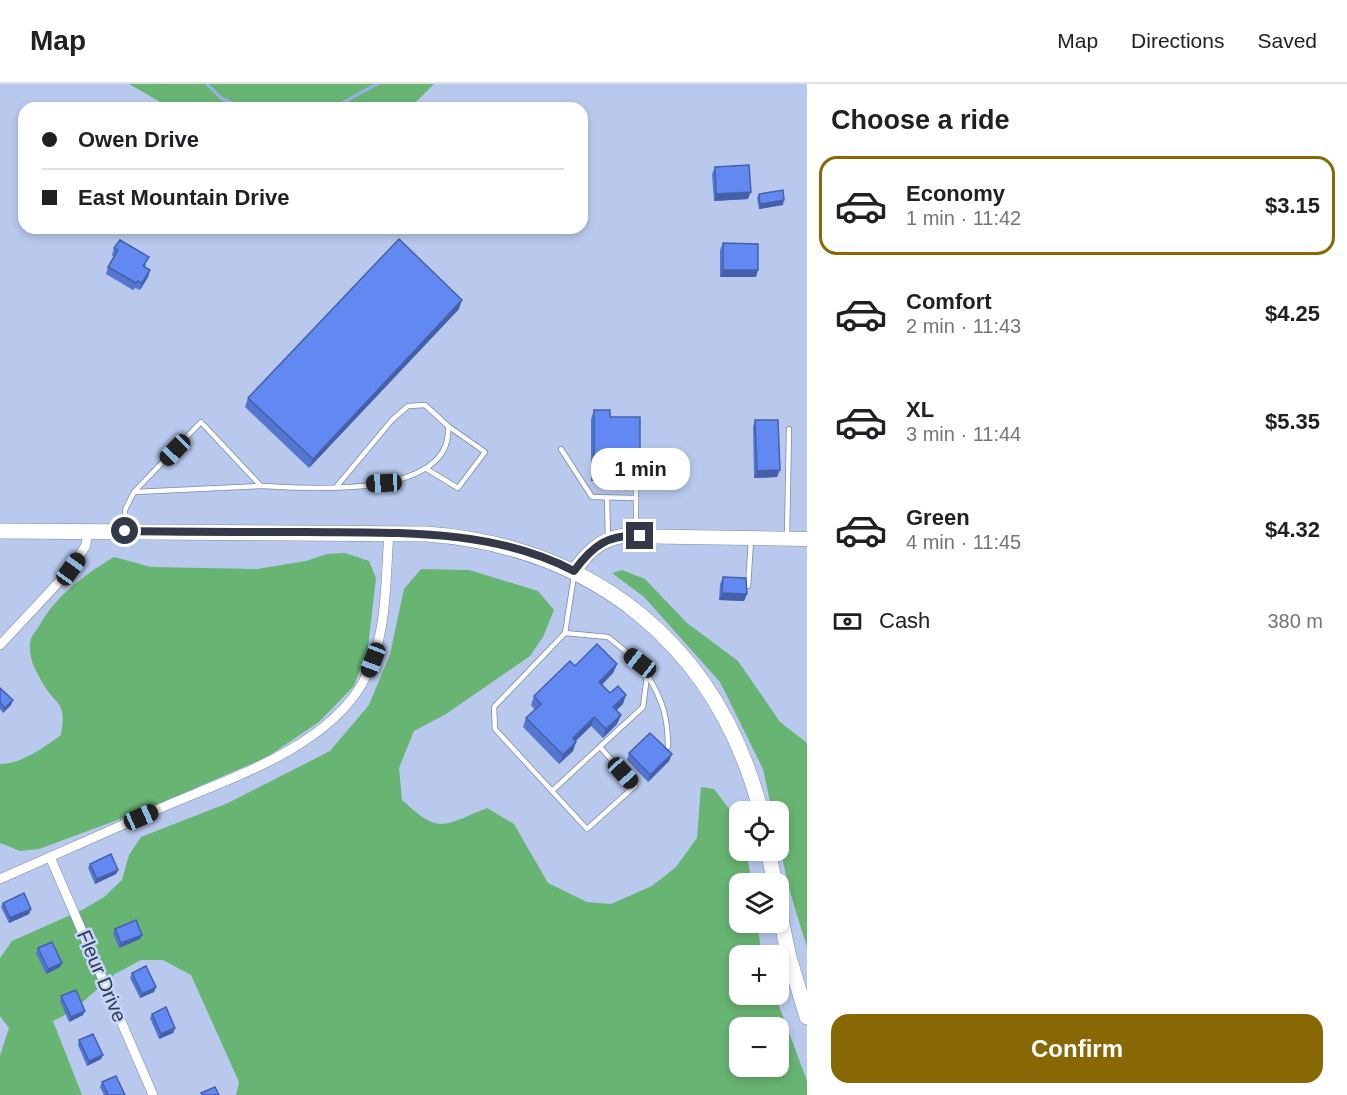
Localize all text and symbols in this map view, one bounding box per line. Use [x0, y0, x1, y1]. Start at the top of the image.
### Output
text: Map [30, 25, 86, 56]
text: Map [1057, 29, 1098, 52]
text: Directions [1131, 29, 1224, 52]
text: Saved [1257, 29, 1317, 52]
text: Choose a ride [831, 105, 1010, 135]
text: Owen Drive [78, 127, 199, 152]
icon: car [834, 179, 888, 233]
text: Economy [906, 181, 1005, 206]
text: East Mountain Drive [78, 185, 289, 210]
text: $3.15 [1265, 193, 1320, 218]
text: 1 min · 11:42 [906, 207, 1021, 229]
icon: car [834, 287, 888, 341]
text: Comfort [906, 289, 992, 314]
text: $4.25 [1265, 301, 1320, 326]
text: 2 min · 11:43 [906, 315, 1021, 337]
icon: car [834, 395, 888, 449]
text: XL [906, 397, 934, 422]
text: $5.35 [1265, 409, 1320, 434]
text: 3 min · 11:44 [906, 423, 1021, 445]
car [156, 431, 194, 469]
callout: 1 min [590, 449, 690, 491]
text: 1 min [614, 458, 667, 480]
car [366, 473, 402, 493]
icon: car [834, 503, 888, 557]
text: Green [906, 505, 970, 530]
route start [111, 517, 138, 544]
text: $4.32 [1265, 517, 1320, 542]
route end [626, 522, 653, 549]
text: 4 min · 11:45 [906, 531, 1021, 553]
car [53, 549, 89, 589]
icon: cash [831, 605, 864, 638]
text: Cash [879, 608, 930, 633]
text: 380 m [1267, 610, 1323, 632]
car [358, 640, 388, 680]
car [620, 645, 660, 681]
car [604, 754, 642, 792]
car [121, 801, 161, 833]
map controls [729, 801, 789, 1077]
button: locate [729, 801, 789, 861]
button: layers [729, 873, 789, 933]
street label: Fleur Drive [73, 927, 131, 1025]
button: + [729, 945, 789, 1005]
button: Confirm [831, 1014, 1323, 1083]
button: − [729, 1017, 789, 1077]

